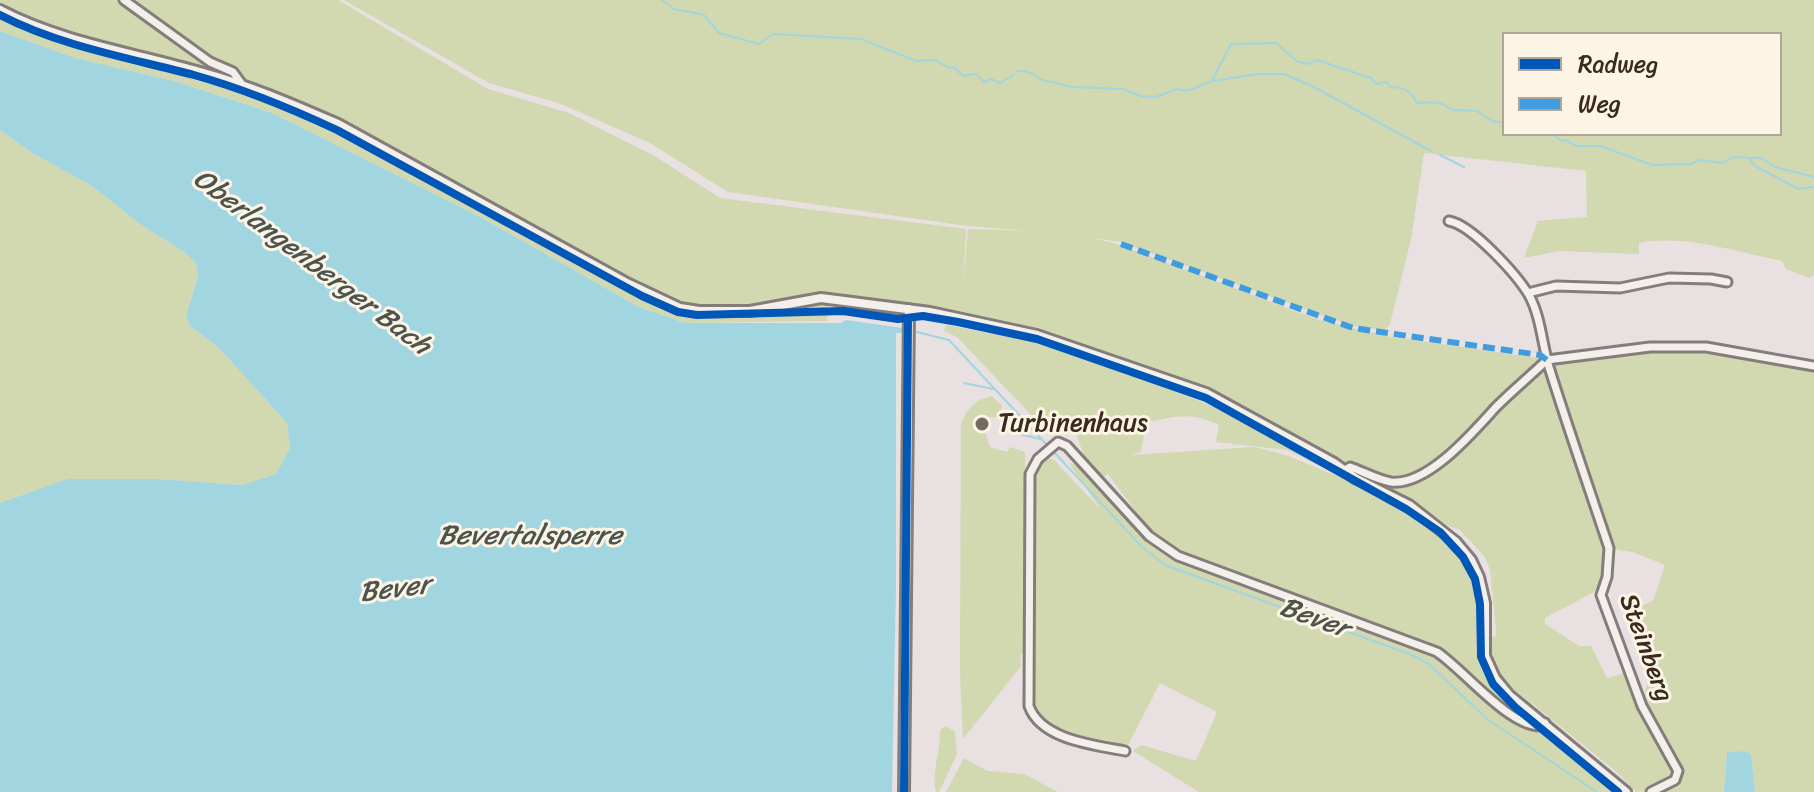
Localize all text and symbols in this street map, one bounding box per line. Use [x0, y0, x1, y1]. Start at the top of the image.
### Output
legend [1502, 32, 1782, 136]
text: Radweg [1578, 43, 1658, 85]
text: Weg [1578, 83, 1621, 125]
water label: Oberlangenberger Bach [186, 163, 436, 363]
place label: Turbinenhaus [998, 408, 1148, 440]
marker: Turbinenhaus [973, 415, 991, 433]
water label: Bevertalsperre [438, 520, 622, 554]
water label: Bever [358, 569, 432, 611]
street label: Steinberg [1611, 590, 1679, 706]
water label: Bever [1275, 591, 1353, 647]

